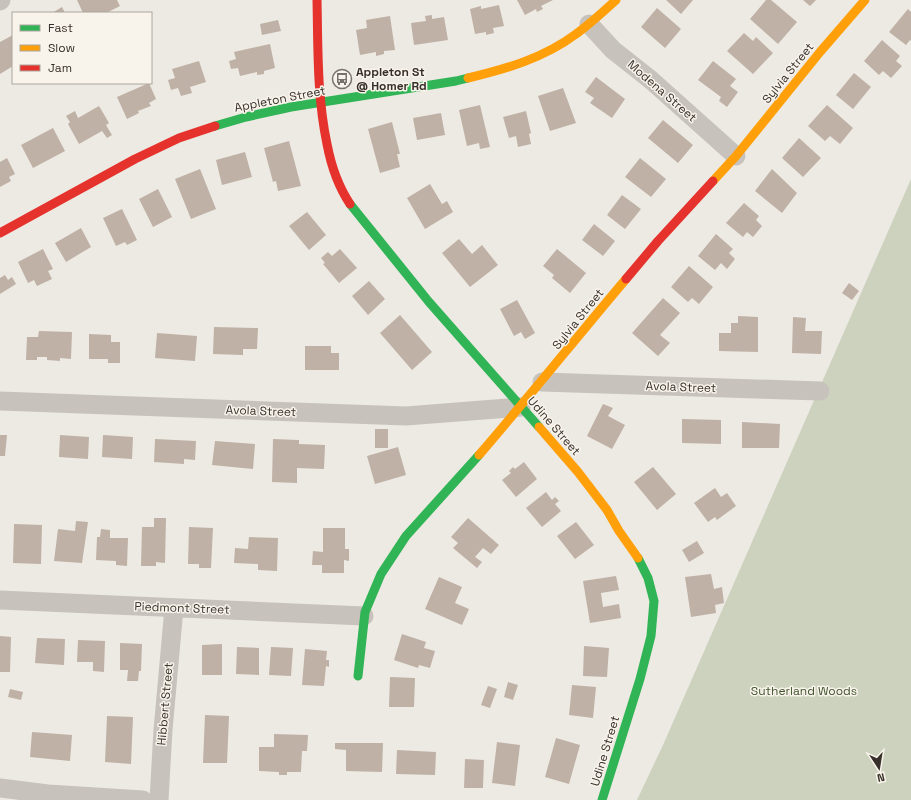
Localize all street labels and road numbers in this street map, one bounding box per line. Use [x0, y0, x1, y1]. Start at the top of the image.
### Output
street label: Sylvia Street [759, 39, 817, 107]
street label: Modena Street [624, 57, 700, 125]
street label: Appleton Street [233, 82, 327, 116]
street label: Sylvia Street [549, 285, 607, 353]
street label: Avola Street [645, 378, 717, 396]
street label: Udine Street [524, 393, 584, 459]
street label: Avola Street [225, 402, 297, 420]
street label: Piedmont Street [134, 598, 230, 618]
street label: Hibbert Street [153, 662, 177, 746]
street label: Udine Street [587, 714, 623, 788]

